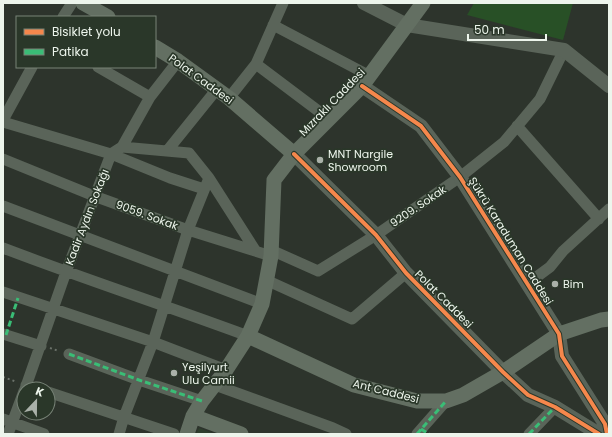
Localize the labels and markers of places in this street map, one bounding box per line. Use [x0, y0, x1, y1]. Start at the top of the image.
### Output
place label: MNT Nargile Showroom [328, 146, 393, 175]
marker: MNT Nargile Showroom [315, 155, 325, 165]
place label: Bim [563, 276, 584, 292]
marker: Bim [550, 279, 560, 289]
place label: Yeşilyurt Ulu Camii [182, 359, 235, 388]
marker: Yeşilyurt Ulu Camii [169, 368, 179, 378]

